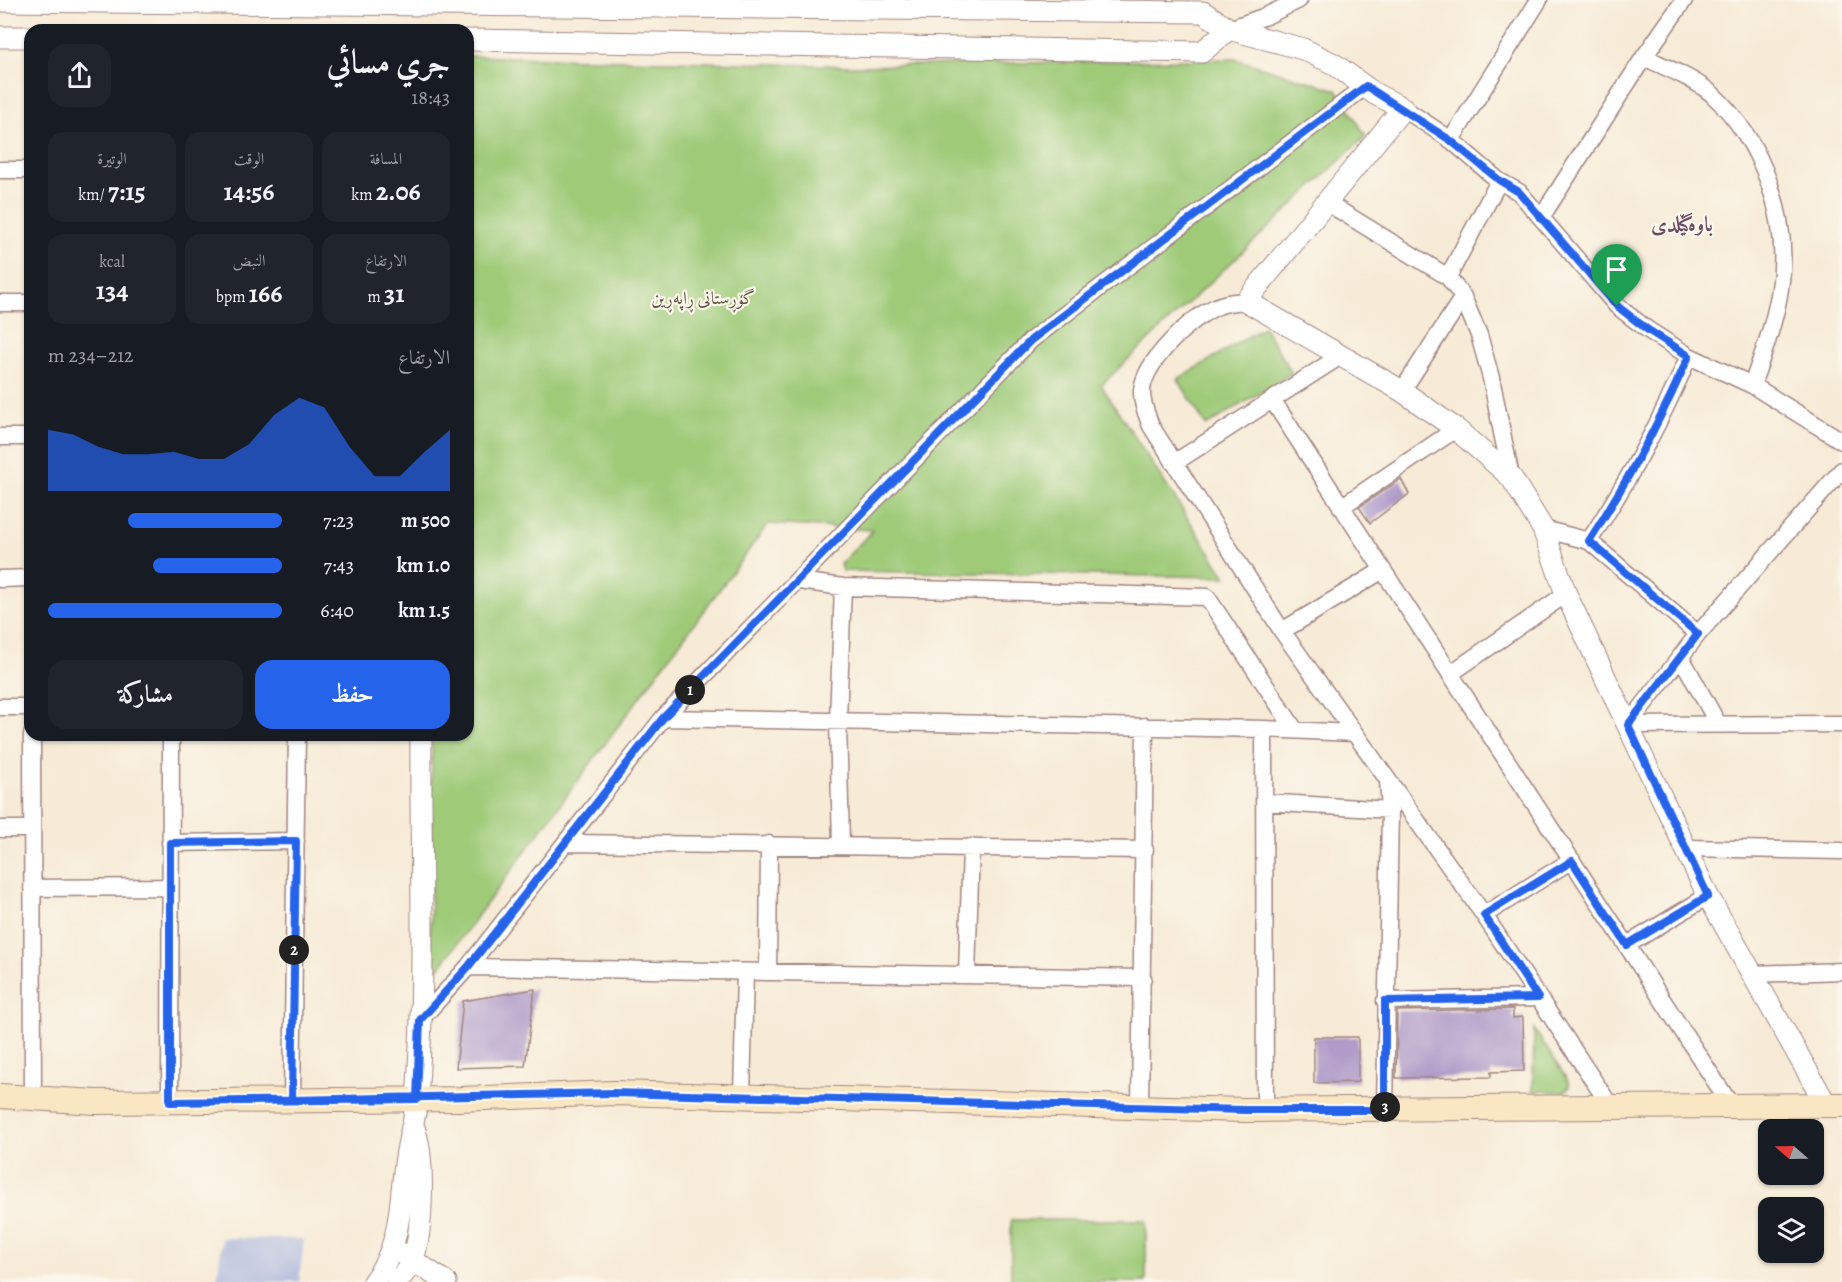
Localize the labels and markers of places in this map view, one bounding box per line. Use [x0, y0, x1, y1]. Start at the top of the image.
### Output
pin [1591, 244, 1642, 306]
pin: 1 [675, 675, 705, 705]
pin: 2 [279, 935, 309, 965]
pin: 3 [1370, 1092, 1400, 1122]

